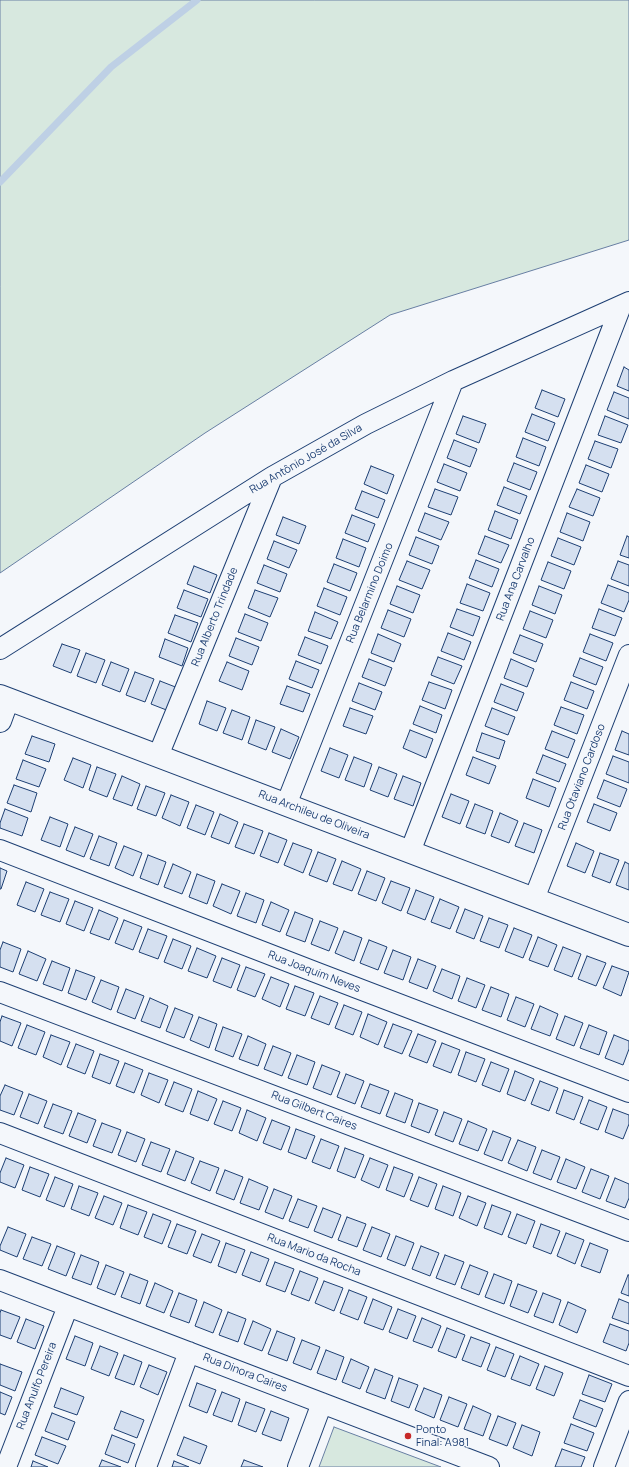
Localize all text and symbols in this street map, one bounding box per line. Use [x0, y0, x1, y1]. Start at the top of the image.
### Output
street label: Rua Antônio José da Silva [247, 421, 365, 497]
street label: Rua Ana Carvalho [494, 535, 538, 623]
street label: Rua Belarmino Doimo [344, 541, 396, 645]
street label: Rua Alberto Trindade [189, 566, 241, 668]
street label: Rua Otaviano Cardoso [556, 722, 608, 832]
street label: Rua Archileu de Oliveira [257, 788, 371, 842]
street label: Rua Joaquim Neves [266, 948, 362, 996]
street label: Rua Gilbert Caires [269, 1089, 359, 1133]
street label: Rua Mario da Rocha [265, 1231, 363, 1279]
street label: Rua Anulfo Pereira [14, 1340, 60, 1432]
street label: Rua Dinora Caires [201, 1351, 289, 1395]
place label: Ponto Final: A981 [416, 1423, 469, 1449]
marker: Ponto Final: A981 [403, 1431, 413, 1441]

